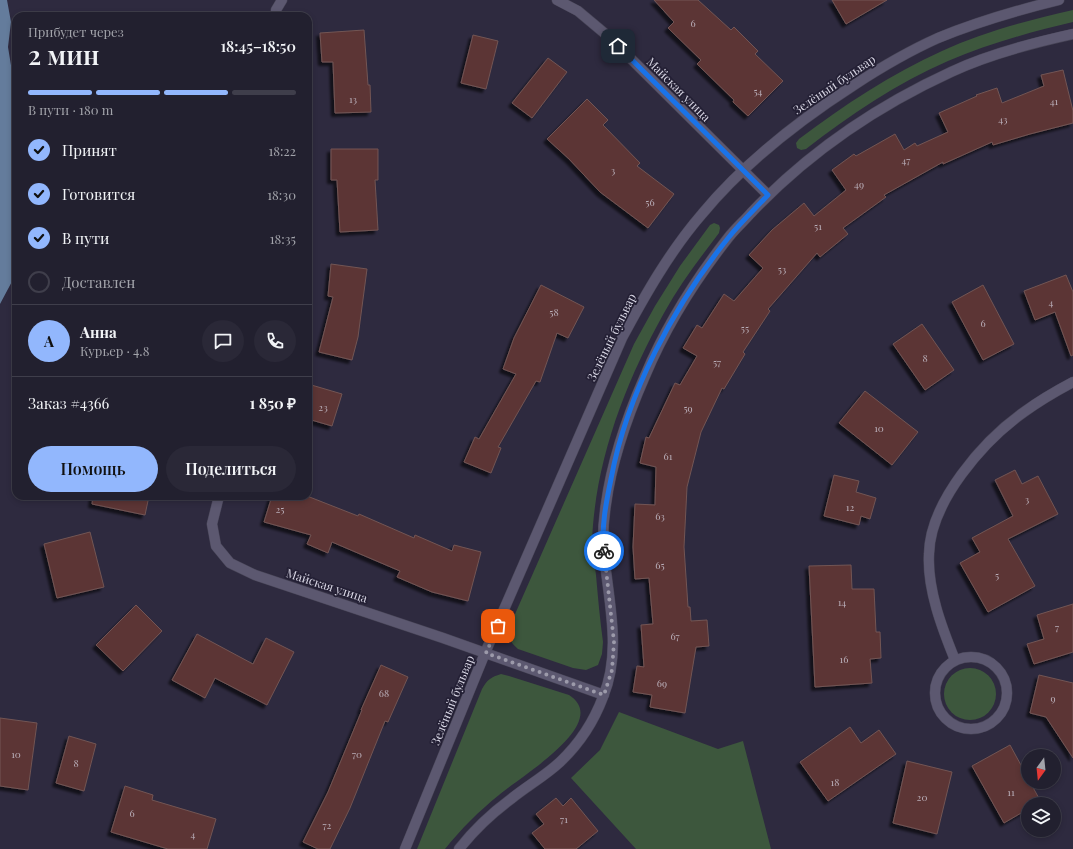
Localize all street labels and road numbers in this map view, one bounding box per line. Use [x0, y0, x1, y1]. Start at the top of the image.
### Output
street label: Зелёный бульвар [790, 51, 878, 117]
street label: Майская улица [644, 54, 715, 125]
street label: Зелёный бульвар [583, 290, 639, 384]
street label: Майская улица [284, 564, 370, 606]
street label: Зелёный бульвар [427, 653, 477, 747]

